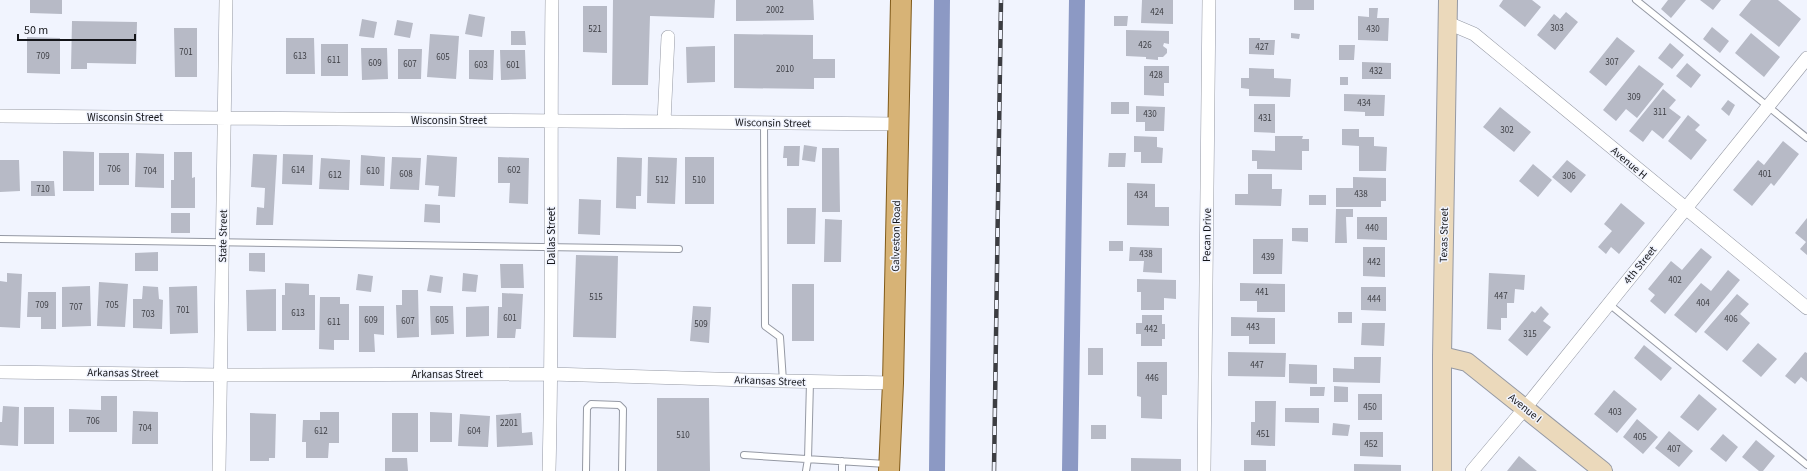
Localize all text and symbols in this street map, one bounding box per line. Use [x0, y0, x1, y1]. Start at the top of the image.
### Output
house number: 2002 [766, 4, 784, 17]
house number: 424 [1150, 6, 1164, 19]
scale bar [18, 16, 135, 42]
text: 50 m [24, 22, 48, 39]
house number: 303 [1550, 22, 1564, 35]
house number: 521 [588, 23, 602, 36]
house number: 430 [1366, 23, 1380, 36]
house number: 426 [1138, 39, 1152, 52]
house number: 427 [1255, 41, 1269, 54]
house number: 701 [179, 46, 193, 59]
house number: 709 [36, 50, 50, 63]
house number: 613 [293, 50, 307, 63]
house number: 605 [436, 51, 450, 64]
house number: 611 [327, 54, 341, 67]
house number: 307 [1605, 56, 1619, 69]
house number: 609 [368, 57, 382, 70]
house number: 607 [403, 58, 417, 71]
house number: 603 [474, 59, 488, 72]
house number: 601 [506, 59, 520, 72]
house number: 2010 [776, 63, 794, 76]
house number: 432 [1369, 65, 1383, 78]
house number: 428 [1149, 69, 1163, 82]
house number: 309 [1627, 91, 1641, 104]
house number: 434 [1357, 97, 1371, 110]
house number: 311 [1653, 106, 1667, 119]
house number: 430 [1143, 108, 1157, 121]
street label: Wisconsin Street [87, 110, 163, 125]
house number: 431 [1258, 112, 1272, 125]
street label: Wisconsin Street [411, 113, 487, 128]
street label: Wisconsin Street [735, 115, 811, 131]
house number: 302 [1500, 124, 1514, 137]
street label: Avenue H [1608, 143, 1650, 183]
house number: 706 [107, 163, 121, 176]
house number: 614 [291, 164, 305, 177]
house number: 602 [507, 164, 521, 177]
house number: 704 [143, 165, 157, 178]
house number: 610 [366, 165, 380, 178]
house number: 608 [399, 168, 413, 181]
house number: 401 [1758, 168, 1772, 181]
house number: 612 [328, 169, 342, 182]
house number: 306 [1562, 170, 1576, 183]
house number: 512 [655, 174, 669, 187]
house number: 510 [692, 174, 706, 187]
house number: 710 [36, 183, 50, 196]
house number: 438 [1354, 188, 1368, 201]
house number: 434 [1134, 189, 1148, 202]
street label: Galveston Road [888, 200, 904, 272]
street label: Dallas Street [544, 207, 559, 265]
street label: Pecan Drive [1199, 207, 1215, 262]
street label: Texas Street [1436, 207, 1452, 263]
street label: State Street [215, 209, 231, 263]
house number: 440 [1365, 222, 1379, 235]
street label: 4th Street [1620, 243, 1660, 287]
house number: 438 [1139, 248, 1153, 261]
house number: 439 [1261, 251, 1275, 264]
house number: 442 [1367, 256, 1381, 269]
house number: 402 [1668, 274, 1682, 287]
house number: 441 [1255, 286, 1269, 299]
house number: 447 [1494, 290, 1508, 303]
house number: 515 [589, 291, 603, 304]
house number: 444 [1367, 293, 1381, 306]
house number: 404 [1696, 297, 1710, 310]
house number: 709 [35, 299, 49, 312]
house number: 705 [105, 299, 119, 312]
house number: 707 [69, 301, 83, 314]
house number: 701 [176, 304, 190, 317]
house number: 613 [291, 307, 305, 320]
house number: 703 [141, 308, 155, 321]
house number: 601 [503, 312, 517, 325]
house number: 406 [1724, 313, 1738, 326]
house number: 609 [364, 314, 378, 327]
house number: 605 [435, 314, 449, 327]
house number: 607 [401, 315, 415, 328]
house number: 611 [327, 316, 341, 329]
house number: 509 [694, 318, 708, 331]
house number: 443 [1246, 321, 1260, 334]
house number: 442 [1144, 323, 1158, 336]
house number: 315 [1523, 328, 1537, 341]
house number: 447 [1250, 359, 1264, 372]
street label: Arkansas Street [87, 365, 159, 381]
street label: Arkansas Street [411, 367, 483, 382]
street label: Arkansas Street [734, 372, 806, 390]
house number: 446 [1145, 372, 1159, 385]
street label: Avenue I [1505, 390, 1545, 426]
house number: 450 [1363, 401, 1377, 414]
house number: 403 [1608, 406, 1622, 419]
house number: 706 [86, 415, 100, 428]
house number: 2201 [500, 417, 518, 430]
house number: 704 [138, 422, 152, 435]
house number: 612 [314, 425, 328, 438]
house number: 604 [467, 425, 481, 438]
house number: 451 [1256, 428, 1270, 441]
house number: 510 [676, 429, 690, 442]
house number: 405 [1633, 431, 1647, 444]
house number: 452 [1364, 438, 1378, 451]
house number: 407 [1667, 443, 1681, 456]

